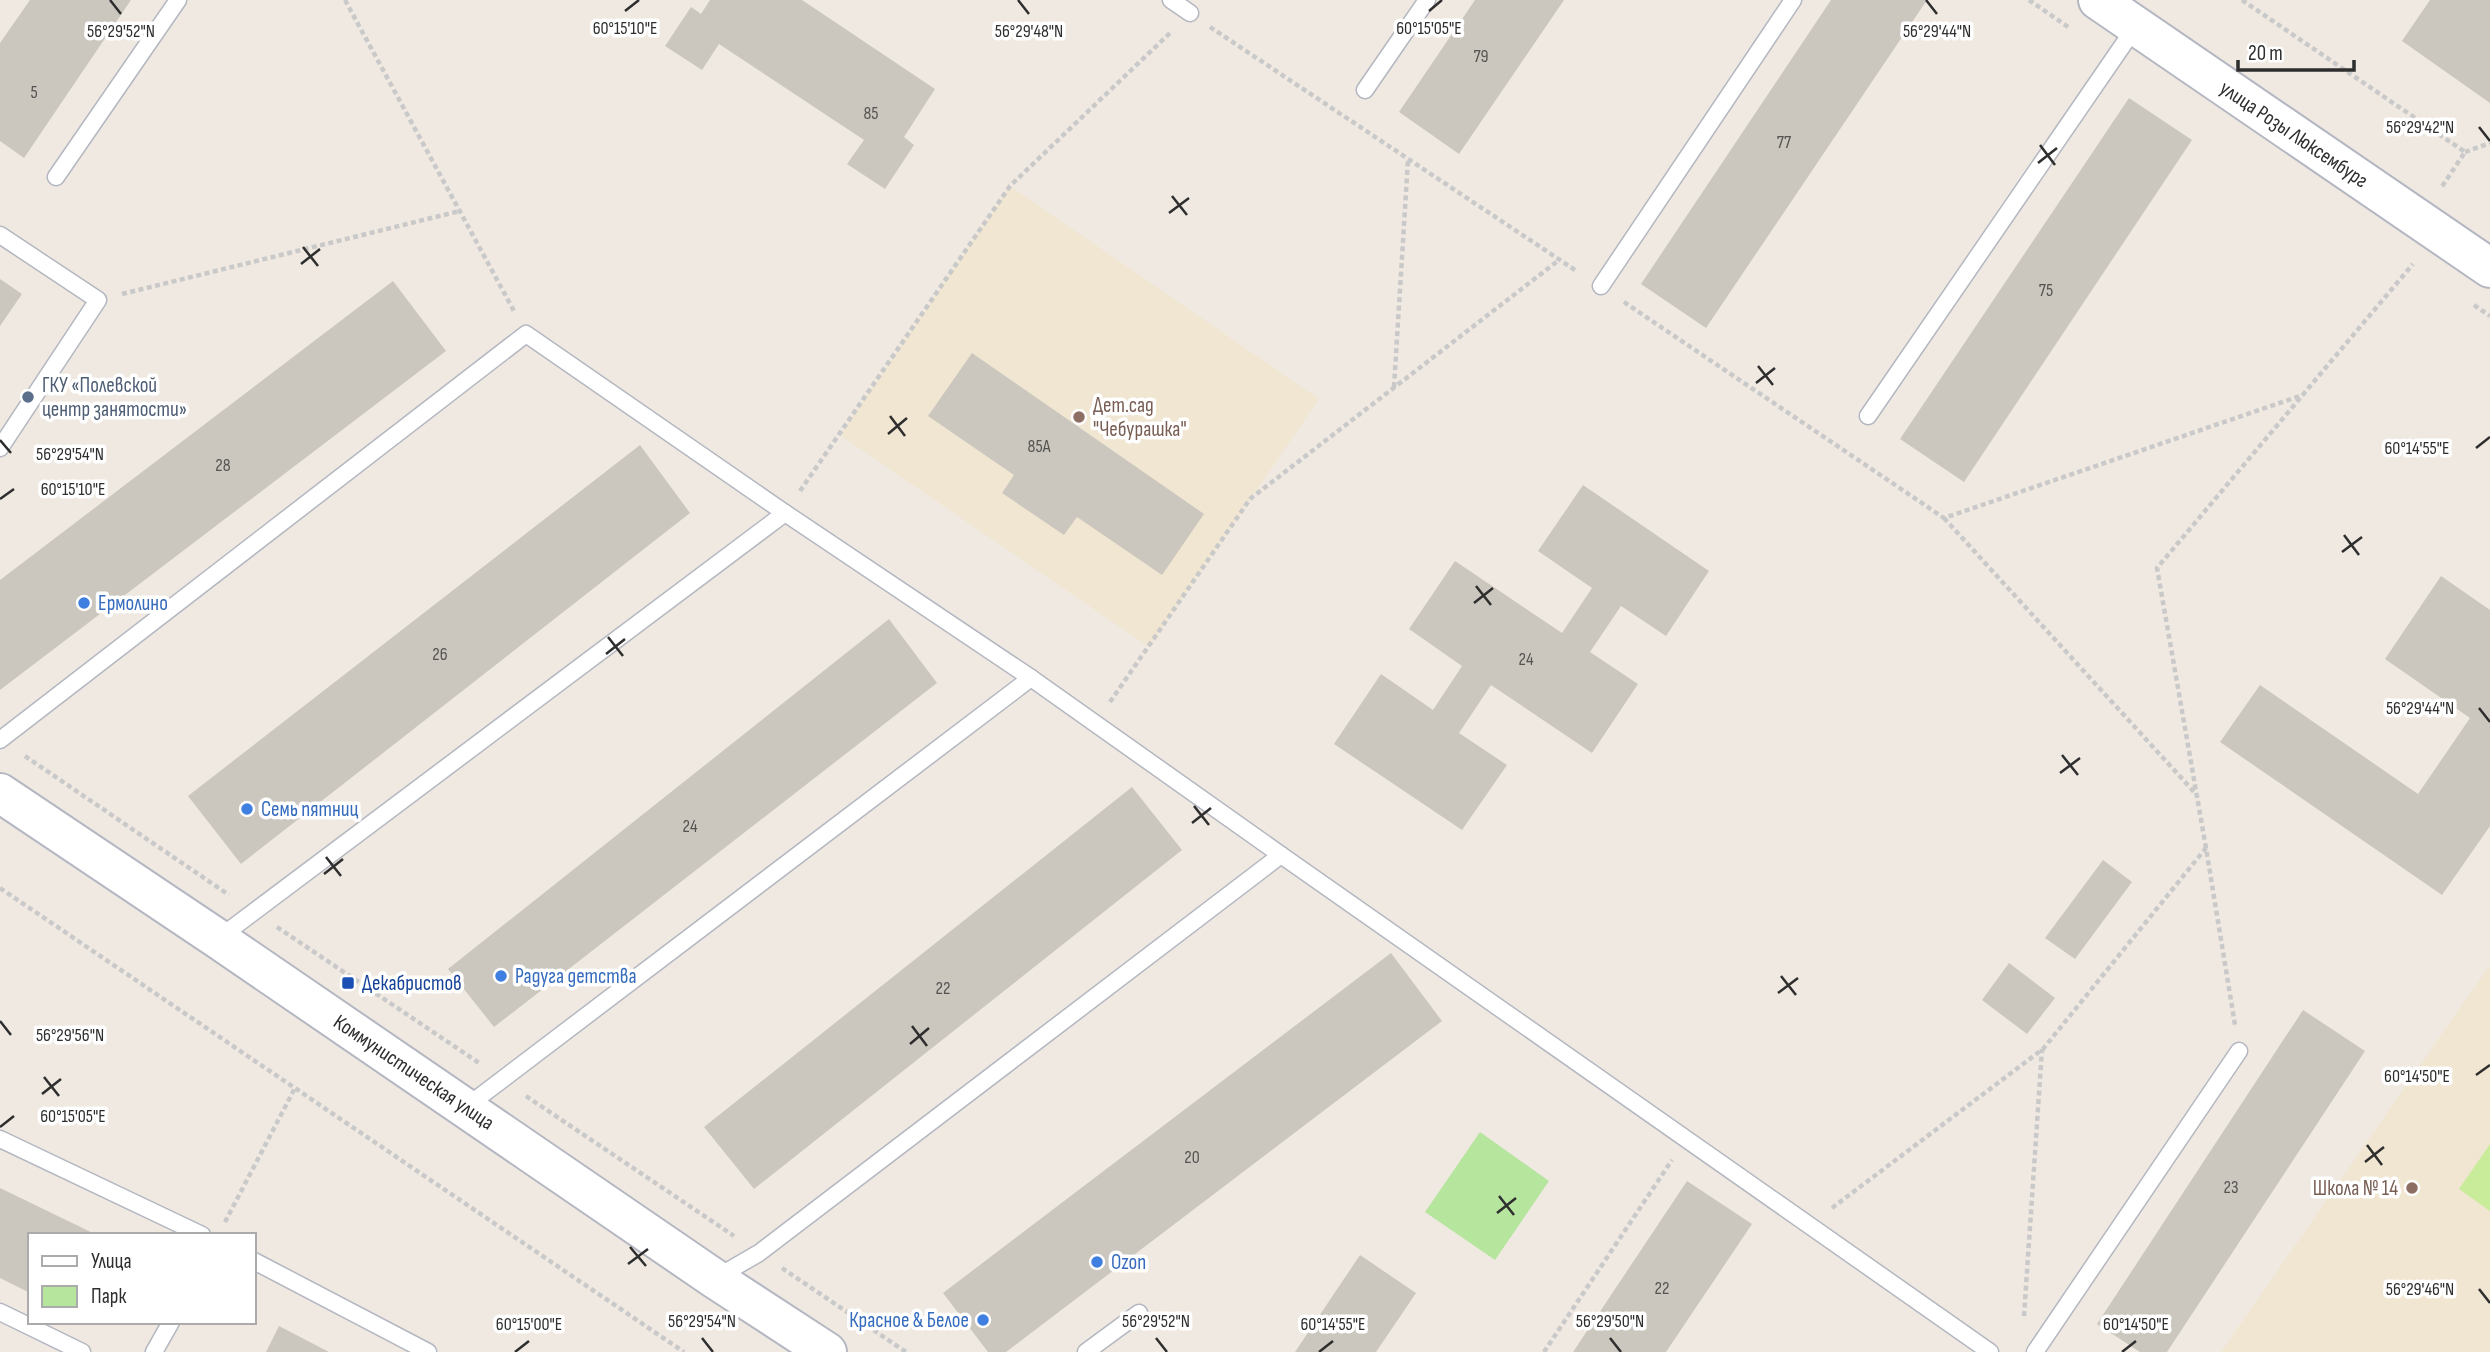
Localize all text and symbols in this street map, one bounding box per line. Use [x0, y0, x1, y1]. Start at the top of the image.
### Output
text: 60°15'10"E [593, 18, 657, 39]
text: 60°15'05"E [1396, 18, 1462, 39]
text: 56°29'52"N [87, 21, 155, 42]
text: 56°29'48"N [995, 21, 1063, 42]
text: 56°29'44"N [1903, 21, 1971, 42]
scale bar [2238, 28, 2354, 72]
text: 20 m [2248, 41, 2283, 66]
house number: 79 [1473, 46, 1489, 67]
street label: улица Розы Люксембург [2215, 76, 2373, 193]
house number: 5 [30, 82, 38, 103]
house number: 85 [863, 103, 879, 124]
text: 56°29'42"N [2386, 117, 2454, 138]
house number: 77 [1777, 132, 1792, 153]
house number: 75 [2039, 280, 2053, 301]
place label: ГКУ «Полевской центр занятости» [42, 373, 187, 422]
marker: ГКУ «Полевской центр занятости» [20, 389, 36, 405]
place label: Дет.сад "Чебурашка" [1093, 393, 1187, 442]
marker: Дет.сад "Чебурашка" [1071, 409, 1087, 425]
house number: 85А [1028, 436, 1051, 457]
text: 60°14'55"E [2384, 438, 2450, 459]
text: 56°29'54"N [36, 444, 104, 465]
house number: 28 [215, 455, 231, 476]
text: 60°15'10"E [41, 479, 105, 500]
place label: Ермолино [98, 591, 168, 616]
marker: Ермолино [76, 595, 92, 611]
house number: 26 [432, 644, 448, 665]
house number: 24 [1519, 649, 1534, 670]
text: 56°29'44"N [2386, 698, 2454, 719]
place label: Семь пятниц [261, 797, 359, 822]
marker: Семь пятниц [239, 801, 255, 817]
house number: 24 [683, 816, 698, 837]
place label: Радуга детства [515, 964, 637, 989]
marker: Радуга детства [493, 968, 509, 984]
place label: Декабристов [362, 971, 462, 996]
marker: Декабристов [340, 975, 356, 991]
house number: 22 [936, 978, 950, 999]
street label: Коммунистическая улица [329, 1009, 499, 1135]
text: 56°29'56"N [36, 1025, 104, 1046]
text: 60°14'50"E [2384, 1066, 2450, 1087]
text: 60°15'05"E [40, 1106, 106, 1127]
house number: 20 [1184, 1147, 1200, 1168]
place label: Школа № 14 [2313, 1176, 2398, 1201]
house number: 23 [2224, 1177, 2239, 1198]
marker: Школа № 14 [2404, 1180, 2420, 1196]
legend [28, 1233, 256, 1324]
text: Улица [91, 1249, 132, 1274]
place label: Ozon [1111, 1250, 1146, 1275]
marker: Ozon [1089, 1254, 1105, 1270]
house number: 22 [1655, 1278, 1669, 1299]
text: 56°29'46"N [2386, 1279, 2454, 1300]
text: Парк [91, 1284, 126, 1309]
place label: Красное & Белое [849, 1308, 969, 1333]
text: 56°29'54"N [668, 1311, 736, 1332]
text: 56°29'52"N [1122, 1311, 1190, 1332]
text: 56°29'50"N [1576, 1311, 1644, 1332]
marker: Красное & Белое [975, 1312, 991, 1328]
text: 60°15'00"E [496, 1314, 562, 1335]
text: 60°14'55"E [1300, 1314, 1366, 1335]
text: 60°14'50"E [2103, 1314, 2169, 1335]

